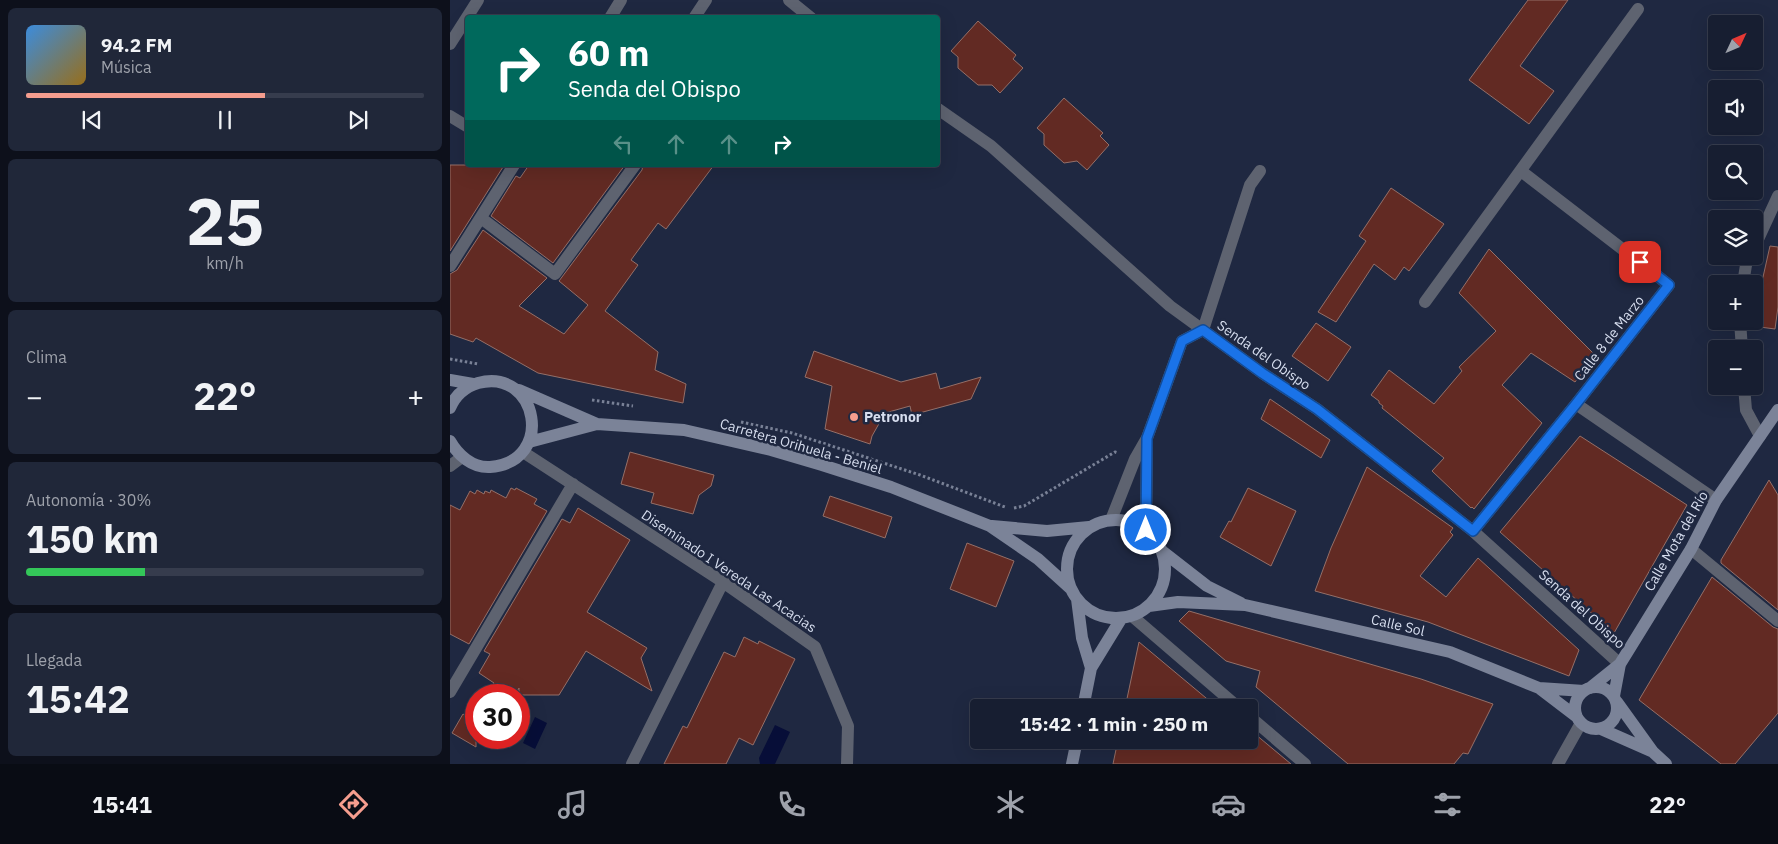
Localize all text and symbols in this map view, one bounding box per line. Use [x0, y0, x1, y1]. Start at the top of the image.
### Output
north arrow [1708, 15, 1762, 70]
map controls [1708, 15, 1763, 395]
text: 60 m [568, 30, 650, 76]
text: 94.2 FM [101, 33, 172, 57]
icon: right [485, 35, 550, 100]
text: Música [101, 57, 151, 77]
text: Senda del Obispo [568, 74, 741, 103]
button: sound [1708, 80, 1763, 135]
icon: previous [78, 106, 106, 134]
icon: pause [211, 106, 239, 134]
icon: next [344, 106, 372, 134]
icon: left [609, 130, 637, 158]
icon: ahead [662, 130, 690, 158]
icon: ahead [715, 130, 743, 158]
icon: right [768, 130, 796, 158]
button: search [1708, 145, 1763, 200]
text: 25 [186, 178, 264, 263]
button: layers [1708, 210, 1763, 265]
pin [1619, 241, 1661, 283]
icon: arrive [1626, 248, 1654, 276]
text: km/h [206, 253, 244, 273]
button: + [1708, 275, 1763, 330]
street label: Calle 8 de Marzo [1570, 291, 1648, 384]
street label: Senda del Obispo [1214, 316, 1314, 394]
button: − [1708, 340, 1763, 395]
text: Clima [26, 347, 67, 367]
text: 22° [193, 371, 257, 420]
text: − [26, 378, 43, 415]
text: + [407, 378, 424, 415]
place label: Petronor [864, 408, 922, 426]
marker: Petronor [848, 411, 860, 423]
street label: Carretera Orihuela - Beniel [718, 414, 884, 478]
street label: Calle Mota del Río [1640, 488, 1712, 594]
text: Autonomía · 30% [26, 490, 151, 510]
position arrow [1119, 503, 1171, 555]
street label: Diseminado I Vereda Las Acacias [638, 506, 820, 636]
text: 150 km [26, 514, 159, 563]
street label: Senda del Obispo [1535, 566, 1629, 653]
street label: Calle Sol [1369, 610, 1427, 640]
text: Llegada [26, 650, 82, 670]
text: 15:42 [26, 674, 130, 723]
speed limit sign: 30 [465, 684, 530, 749]
text: 15:42 · 1 min · 250 m [1020, 712, 1208, 736]
icon: directions [336, 787, 371, 822]
icon: music [555, 787, 590, 822]
icon: phone [774, 787, 809, 822]
icon: climate [993, 787, 1028, 822]
icon: car [1211, 787, 1246, 822]
icon: filters [1430, 787, 1465, 822]
text: 15:41 [92, 790, 152, 819]
text: 22° [1649, 790, 1686, 819]

